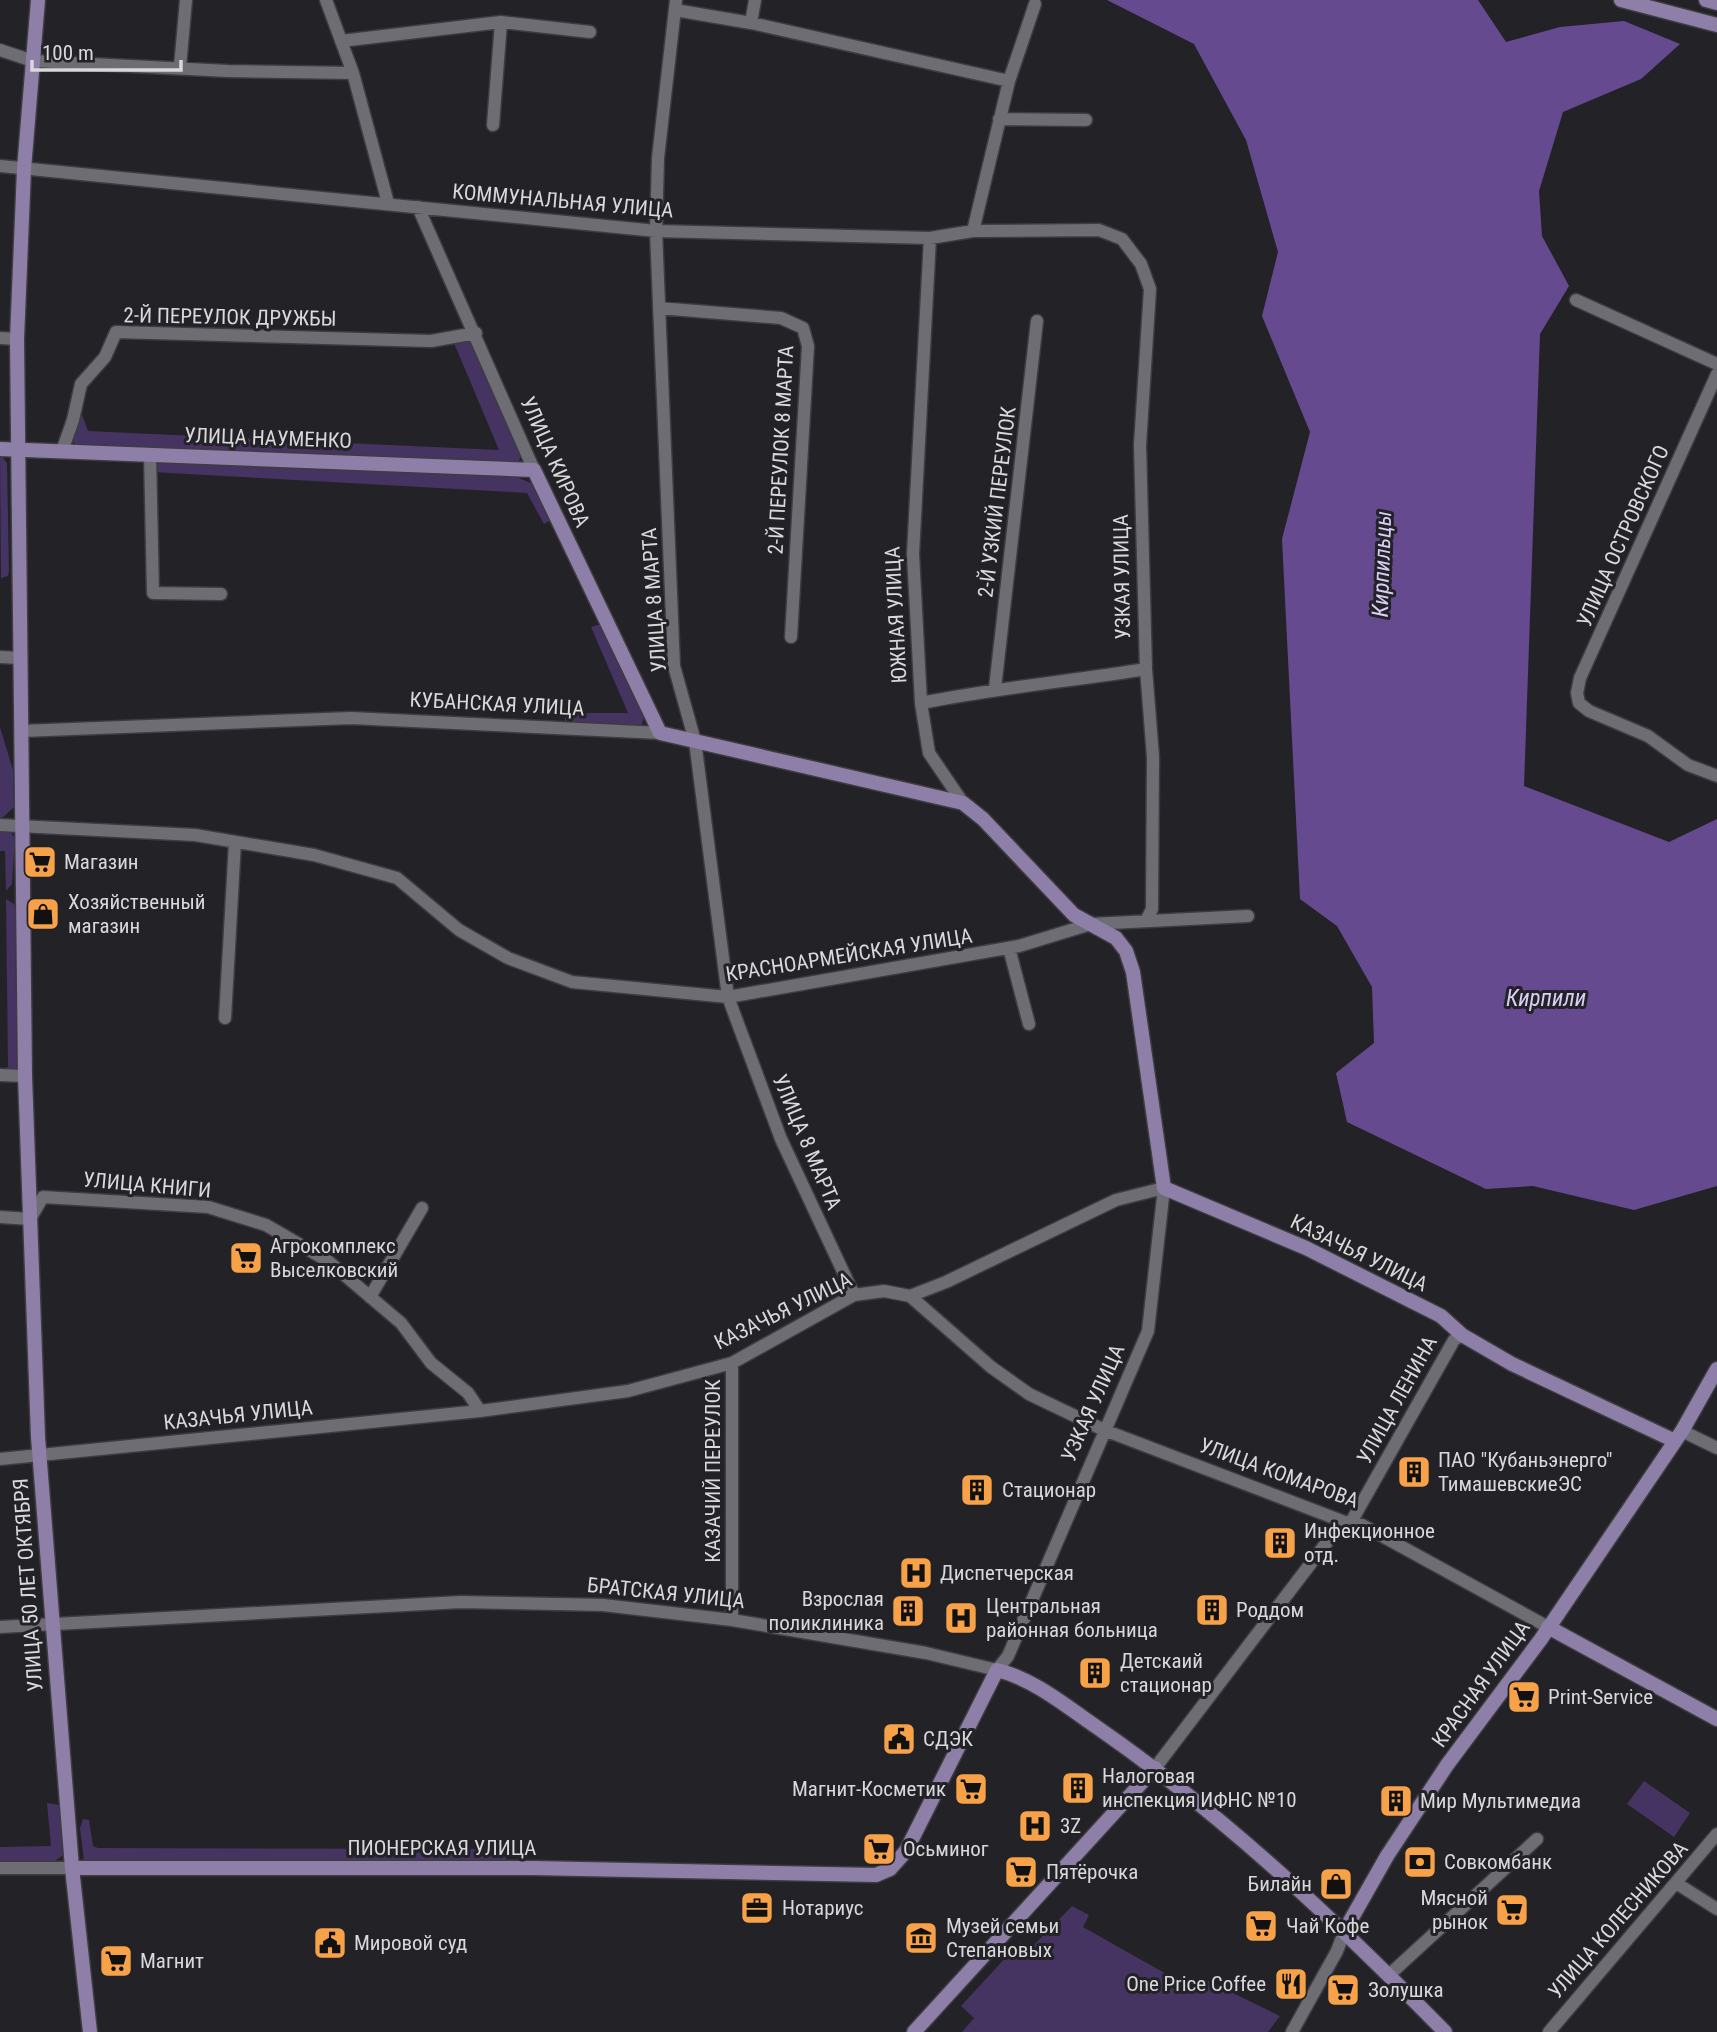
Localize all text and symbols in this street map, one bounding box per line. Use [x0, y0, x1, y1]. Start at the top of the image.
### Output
scale bar [32, 28, 180, 72]
text: 100 m [42, 41, 94, 65]
street label: КОММУНАЛЬНАЯ УЛИЦА [451, 179, 675, 223]
street label: 2-Й ПЕРЕУЛОК ДРУЖБЫ [123, 303, 337, 331]
street label: 2-Й ПЕРЕУЛОК 8 МАРТА [764, 345, 798, 555]
street label: УЛИЦА КИРОВА [516, 393, 594, 531]
street label: 2-Й УЗКИЙ ПЕРЕУЛОК [973, 405, 1021, 599]
street label: УЛИЦА НАУМЕНКО [184, 423, 352, 453]
street label: УЛИЦА ОСТРОВСКОГО [1572, 441, 1674, 631]
water label: Кирпильцы [1367, 510, 1397, 618]
street label: УЗКАЯ УЛИЦА [1109, 514, 1135, 640]
street label: УЛИЦА 8 МАРТА [637, 527, 671, 673]
street label: ЮЖНАЯ УЛИЦА [880, 546, 912, 684]
street label: КУБАНСКАЯ УЛИЦА [409, 687, 585, 721]
supermarket icon: Магазин [21, 843, 59, 881]
place label: Магазин [64, 850, 139, 874]
place label: Хозяйственный магазин [68, 890, 206, 938]
shop icon: Хозяйственный магазин [24, 895, 62, 933]
street label: КРАСНОАРМЕЙСКАЯ УЛИЦА [724, 924, 974, 986]
water label: Кирпили [1506, 985, 1586, 1012]
street label: УЛИЦА 8 МАРТА [768, 1071, 846, 1213]
street label: УЛИЦА КНИГИ [82, 1167, 212, 1203]
street label: КАЗАЧЬЯ УЛИЦА [1286, 1209, 1432, 1297]
place label: Агрокомплекс Выселковский [270, 1234, 398, 1282]
supermarket icon: Агрокомплекс Выселковский [227, 1239, 265, 1277]
street label: КАЗАЧЬЯ УЛИЦА [710, 1267, 856, 1355]
street label: УЛИЦА ЛЕНИНА [1352, 1332, 1442, 1468]
street label: УЗКАЯ УЛИЦА [1057, 1341, 1129, 1465]
street label: КАЗАЧИЙ ПЕРЕУЛОК [701, 1379, 725, 1563]
street label: КАЗАЧЬЯ УЛИЦА [162, 1395, 314, 1435]
street label: УЛИЦА КОМАРОВА [1196, 1433, 1362, 1513]
place label: ПАО "Кубаньэнерго" ТимашевскиеЭС [1438, 1448, 1613, 1496]
building icon: ПАО "Кубаньэнерго" ТимашевскиеЭС [1395, 1453, 1433, 1491]
building icon: Стационар [958, 1471, 996, 1509]
street label: УЛИЦА 50 ЛЕТ ОКТЯБРЯ [9, 1477, 47, 1693]
place label: Стационар [1002, 1478, 1096, 1502]
place label: Инфекционное отд. [1304, 1519, 1435, 1567]
building icon: Инфекционное отд. [1261, 1524, 1299, 1562]
hospital icon: Диспетчерская [897, 1554, 935, 1592]
place label: Диспетчерская [940, 1561, 1074, 1585]
street label: БРАТСКАЯ УЛИЦА [586, 1573, 746, 1613]
place label: Взрослая поликлиника [768, 1587, 884, 1635]
building icon: Роддом [1193, 1591, 1231, 1629]
building icon: Взрослая поликлиника [889, 1592, 927, 1630]
place label: Центральная районная больница [986, 1594, 1158, 1642]
place label: Роддом [1236, 1598, 1304, 1622]
hospital icon: Центральная районная больница [942, 1599, 980, 1637]
street label: КРАСНАЯ УЛИЦА [1427, 1616, 1535, 1752]
place label: Детскаий стационар [1120, 1649, 1212, 1697]
building icon: Детскаий стационар [1076, 1654, 1114, 1692]
supermarket icon: Print-Service [1505, 1678, 1543, 1716]
place label: Print-Service [1548, 1685, 1653, 1709]
public building icon: СДЭК [880, 1720, 918, 1758]
place label: СДЭК [923, 1727, 973, 1751]
place label: Налоговая инспекция ИФНС №10 [1102, 1764, 1297, 1812]
building icon: Налоговая инспекция ИФНС №10 [1059, 1769, 1097, 1807]
supermarket icon: Магнит-Косметик [952, 1770, 990, 1808]
place label: Магнит-Косметик [792, 1777, 946, 1801]
building icon: Мир Мультимедиа [1377, 1782, 1415, 1820]
place label: Мир Мультимедиа [1420, 1789, 1581, 1813]
hospital icon: 3Z [1016, 1807, 1054, 1845]
place label: 3Z [1060, 1814, 1081, 1838]
supermarket icon: Осьминог [860, 1830, 898, 1868]
street label: ПИОНЕРСКАЯ УЛИЦА [348, 1836, 536, 1860]
place label: Осьминог [903, 1837, 989, 1861]
street label: УЛИЦА КОЛЕСНИКОВА [1543, 1837, 1693, 2003]
bank icon: Совкомбанк [1401, 1843, 1439, 1881]
place label: Совкомбанк [1444, 1850, 1552, 1874]
supermarket icon: Пятёрочка [1002, 1853, 1040, 1891]
place label: Пятёрочка [1046, 1860, 1138, 1884]
shop icon: Билайн [1317, 1865, 1355, 1903]
place label: Билайн [1248, 1872, 1312, 1896]
place label: Мясной рынок [1420, 1886, 1488, 1934]
office icon: Нотариус [738, 1889, 776, 1927]
supermarket icon: Мясной рынок [1493, 1891, 1531, 1929]
place label: Нотариус [782, 1896, 864, 1920]
supermarket icon: Чай Кофе [1242, 1907, 1280, 1945]
place label: Музей семьи Степановых [946, 1914, 1059, 1962]
place label: Чай Кофе [1286, 1914, 1369, 1938]
museum icon: Музей семьи Степановых [902, 1919, 940, 1957]
public building icon: Мировой суд [311, 1924, 349, 1962]
place label: Мировой суд [354, 1931, 467, 1955]
supermarket icon: Магнит [97, 1942, 135, 1980]
place label: Магнит [140, 1949, 204, 1973]
restaurant icon: One Price Coffee [1272, 1965, 1310, 2003]
supermarket icon: Золушка [1324, 1971, 1362, 2009]
place label: One Price Coffee [1126, 1972, 1266, 1996]
place label: Золушка [1368, 1978, 1444, 2002]

